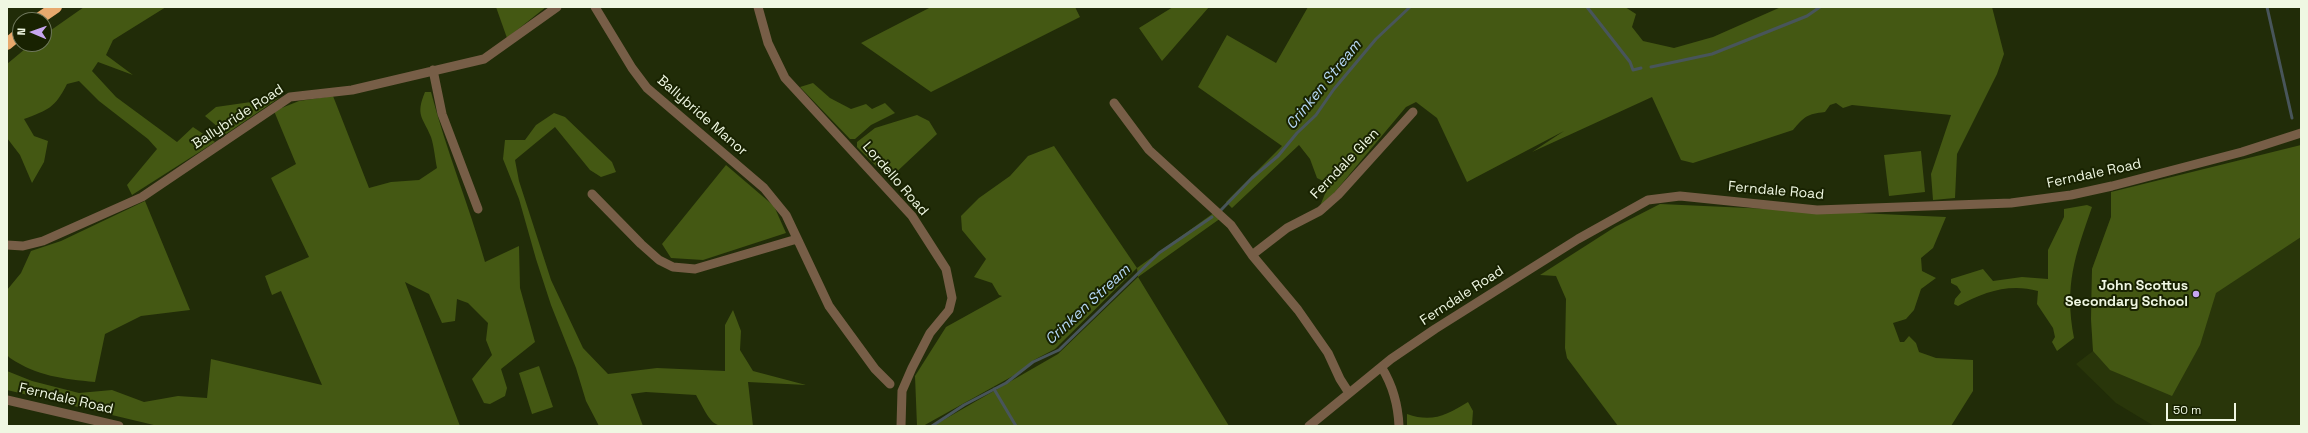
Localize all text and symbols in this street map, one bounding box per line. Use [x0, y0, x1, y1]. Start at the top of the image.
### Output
north arrow [12, 12, 52, 52]
text: N [14, 28, 28, 36]
water label: Crinken Stream [1283, 37, 1365, 133]
street label: Ballybride Manor [653, 72, 751, 160]
street label: Ballybride Road [189, 81, 287, 153]
street label: Ferndale Glen [1307, 125, 1383, 203]
street label: Lordello Road [858, 139, 932, 219]
street label: Ferndale Road [2045, 156, 2143, 192]
street label: Ferndale Road [1727, 178, 1825, 204]
water label: Crinken Stream [1042, 261, 1134, 349]
street label: Ferndale Road [1417, 263, 1507, 329]
place label: John Scottus Secondary School [2065, 278, 2188, 310]
marker: John Scottus Secondary School [2191, 289, 2201, 299]
street label: Ferndale Road [17, 380, 115, 418]
scale bar [2168, 395, 2238, 421]
text: 50 m [2173, 402, 2201, 418]

